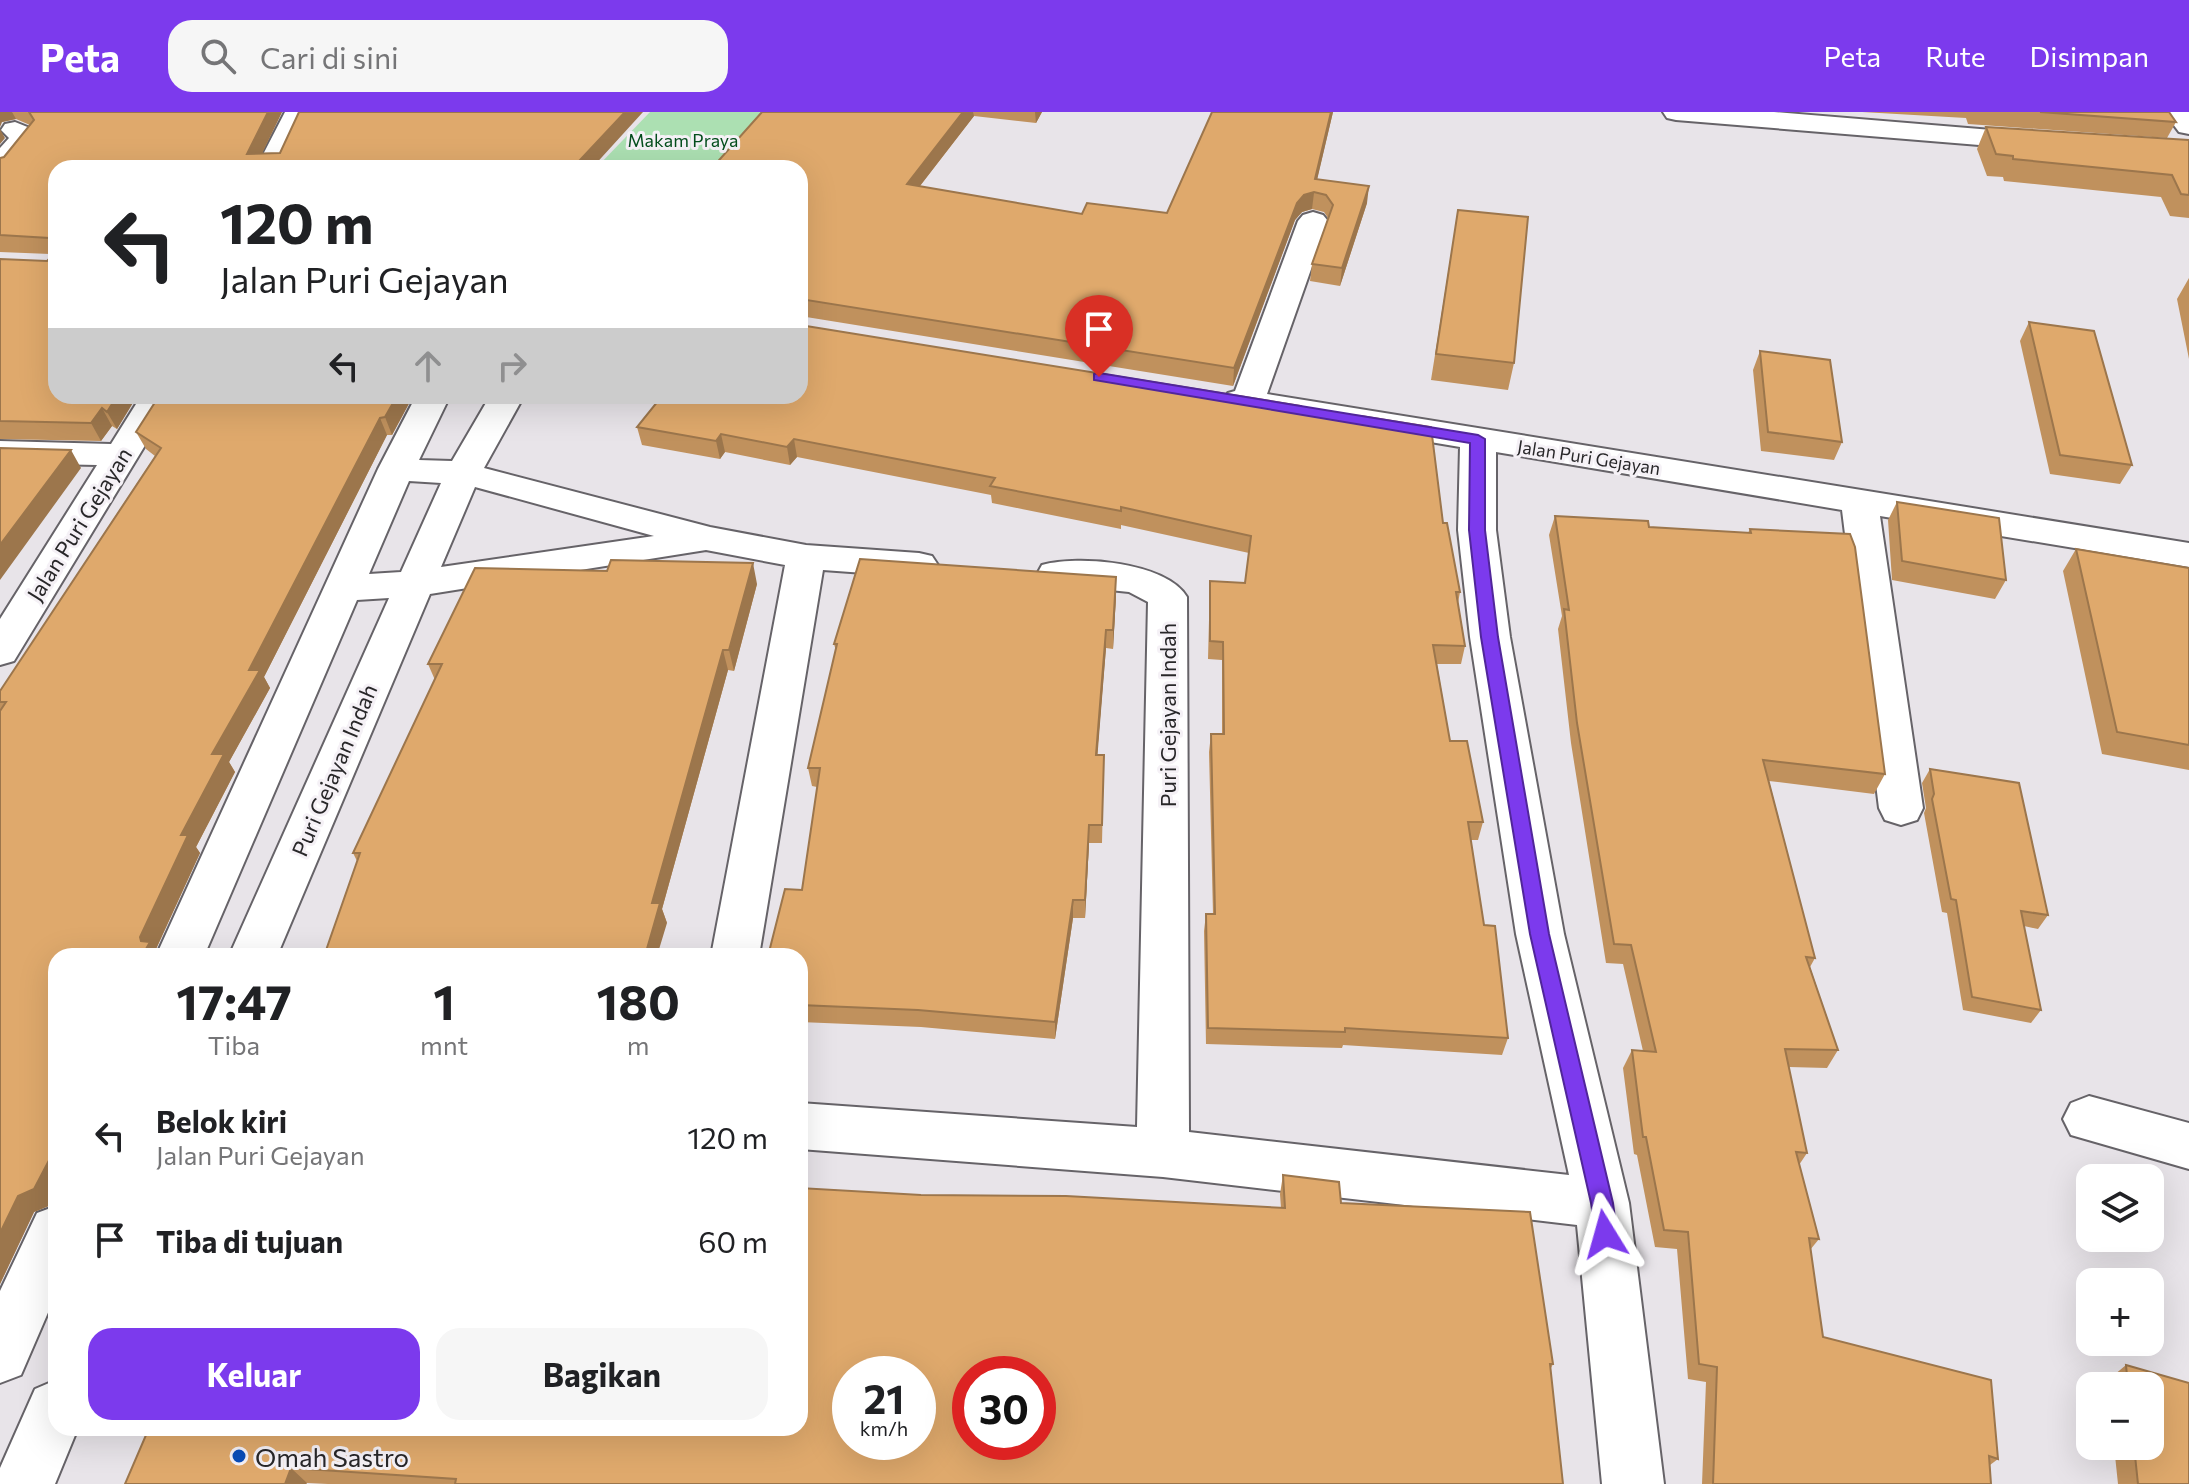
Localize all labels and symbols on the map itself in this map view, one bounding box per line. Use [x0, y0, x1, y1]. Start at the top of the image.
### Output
park label: Makam Praya [628, 129, 738, 151]
pin [1065, 295, 1133, 377]
street label: Jalan Puri Gejayan [1516, 435, 1662, 479]
street label: Jalan Puri Gejayan [21, 442, 137, 606]
street label: Puri Gejayan Indah [1154, 623, 1181, 807]
street label: Puri Gejayan Indah [286, 680, 382, 860]
position arrow [1563, 1192, 1647, 1276]
speed limit sign: 30 [952, 1356, 1056, 1460]
place label: Omah Sastro [255, 1441, 409, 1472]
marker: Omah Sastro [230, 1447, 248, 1465]

